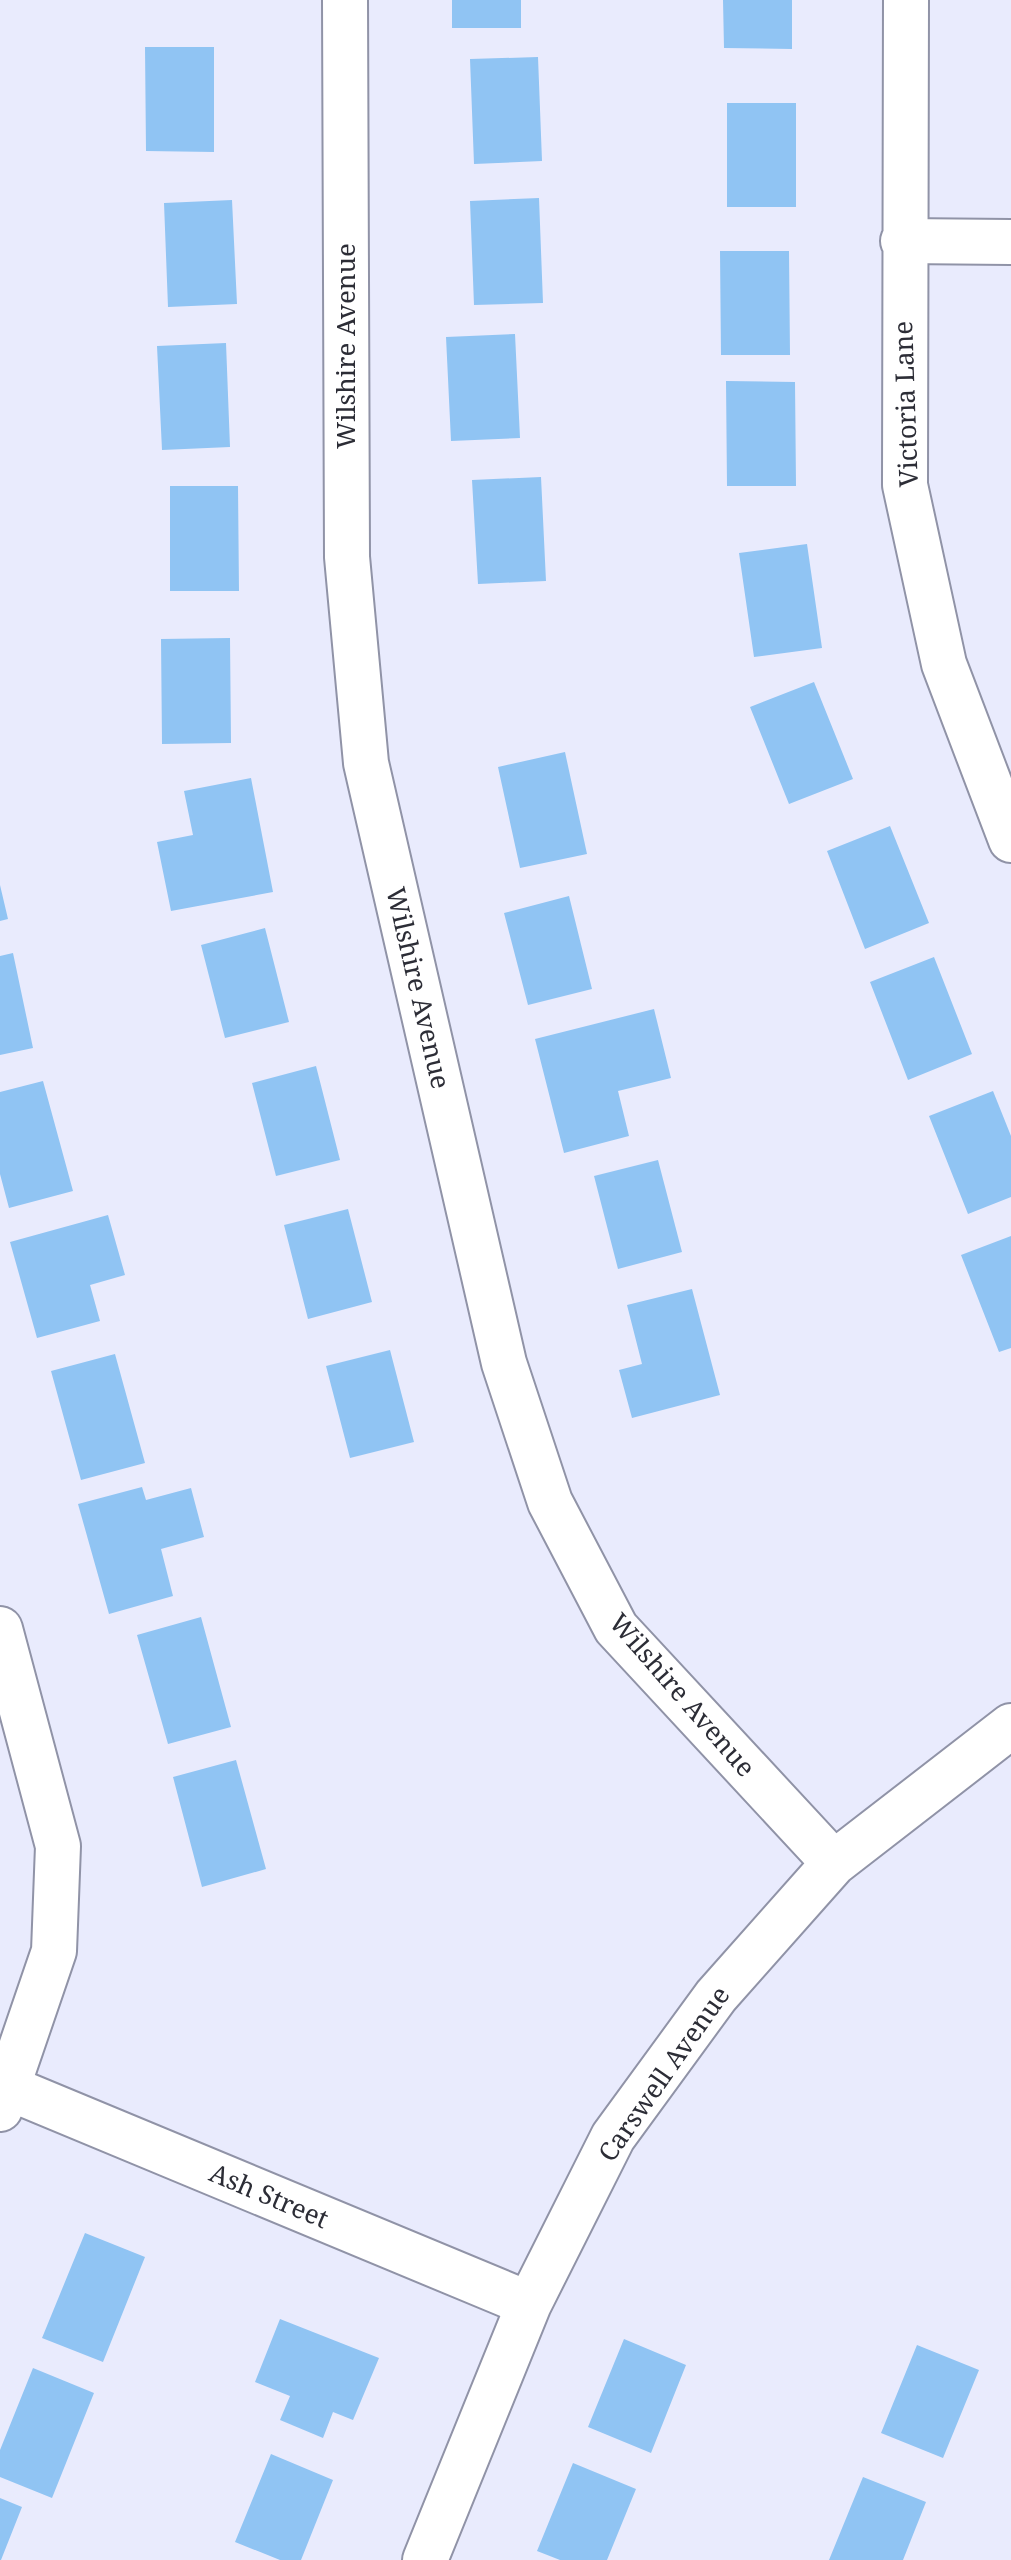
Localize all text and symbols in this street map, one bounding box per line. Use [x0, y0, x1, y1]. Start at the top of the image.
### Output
street label: Wilshire Avenue [327, 243, 363, 449]
street label: Victoria Lane [884, 320, 926, 488]
street label: Wilshire Avenue [378, 883, 460, 1092]
street label: Wilshire Avenue [602, 1605, 764, 1784]
street label: Carswell Avenue [589, 1978, 737, 2168]
street label: Ash Street [204, 2154, 334, 2236]

